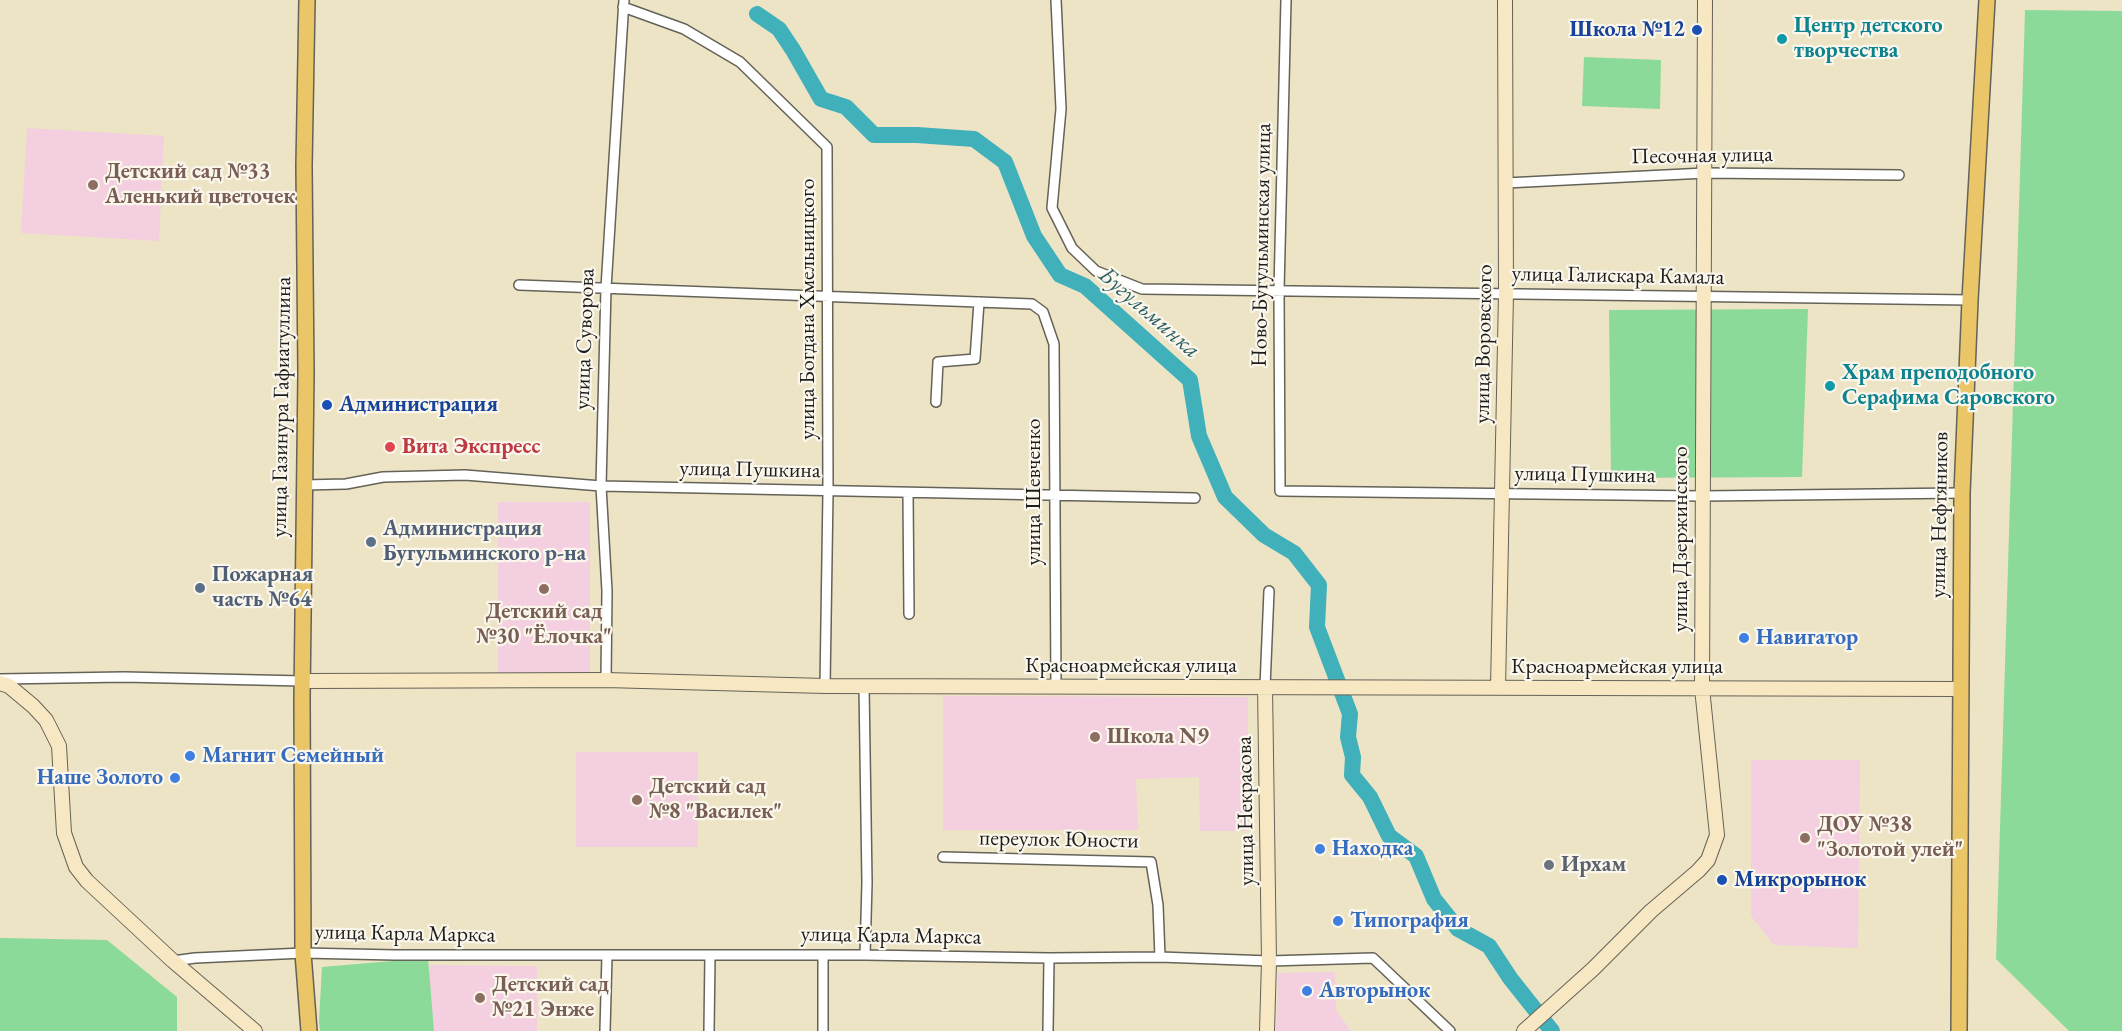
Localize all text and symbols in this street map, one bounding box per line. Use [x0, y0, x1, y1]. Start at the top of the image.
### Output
place label: Центр детского творчества [1794, 13, 1943, 64]
place label: Школа №12 [1570, 17, 1685, 43]
marker: Школа №12 [1690, 23, 1704, 37]
marker: Центр детского творчества [1775, 32, 1789, 46]
street label: Ново-Бугульминская улица [1247, 123, 1277, 367]
street label: Песочная улица [1631, 142, 1773, 170]
place label: Детский сад №33 Аленький цветочек [105, 159, 296, 210]
marker: Детский сад №33 Аленький цветочек [86, 178, 100, 192]
street label: улица Богдана Хмельницкого [795, 178, 821, 440]
water label: Бугульминка [1092, 261, 1206, 365]
street label: улица Галискара Камала [1511, 261, 1725, 291]
street label: улица Воровского [1469, 264, 1499, 424]
street label: улица Суворова [569, 268, 601, 410]
street label: улица Газинура Гафиатуллина [267, 276, 297, 538]
place label: Храм преподобного Серафима Саровского [1842, 360, 2055, 412]
marker: Храм преподобного Серафима Саровского [1823, 379, 1837, 393]
place label: Администрация [339, 392, 498, 418]
marker: Администрация [320, 398, 334, 412]
street label: улица Шевченко [1021, 418, 1047, 566]
street label: улица Нефтяников [1925, 432, 1955, 598]
place label: Вита Экспресс [402, 434, 540, 460]
marker: Вита Экспресс [383, 440, 397, 454]
street label: улица Дзержинского [1668, 446, 1694, 632]
street label: улица Пушкина [679, 456, 821, 484]
street label: улица Пушкина [1514, 461, 1656, 489]
place label: Администрация Бугульминского р-на [383, 516, 586, 568]
marker: Администрация Бугульминского р-на [364, 535, 378, 549]
place label: Пожарная часть №64 [212, 562, 313, 614]
marker: Пожарная часть №64 [193, 581, 207, 595]
marker: Детский сад №30 "Ёлочка" [537, 582, 551, 596]
place label: Детский сад №30 "Ёлочка" [476, 599, 612, 650]
place label: Навигатор [1756, 625, 1858, 651]
marker: Навигатор [1737, 631, 1751, 645]
street label: Красноармейская улица [1025, 653, 1237, 679]
street label: Красноармейская улица [1511, 654, 1723, 680]
place label: Школа N9 [1107, 724, 1209, 750]
marker: Школа N9 [1088, 730, 1102, 744]
street label: улица Некрасова [1231, 736, 1261, 886]
place label: Магнит Семейный [202, 743, 384, 769]
marker: Магнит Семейный [183, 749, 197, 763]
place label: Наше Золото [37, 765, 163, 791]
marker: Наше Золото [168, 771, 182, 785]
place label: Детский сад №8 "Василек" [649, 774, 782, 825]
marker: Детский сад №8 "Василек" [630, 793, 644, 807]
place label: ДОУ №38 "Золотой улей" [1817, 812, 1963, 864]
street label: переулок Юности [979, 825, 1139, 855]
marker: ДОУ №38 "Золотой улей" [1798, 831, 1812, 845]
place label: Находка [1332, 836, 1413, 862]
marker: Находка [1313, 842, 1327, 856]
place label: Ирхам [1561, 852, 1626, 878]
marker: Ирхам [1542, 858, 1556, 872]
place label: Микрорынок [1734, 867, 1866, 893]
marker: Микрорынок [1715, 873, 1729, 887]
place label: Типография [1350, 908, 1469, 934]
marker: Типография [1331, 914, 1345, 928]
street label: улица Карла Маркса [314, 919, 496, 949]
street label: улица Карла Маркса [800, 921, 982, 951]
place label: Детский сад №21 Энже [492, 972, 609, 1023]
place label: Авторынок [1319, 978, 1430, 1004]
marker: Авторынок [1300, 984, 1314, 998]
marker: Детский сад №21 Энже [473, 991, 487, 1005]

